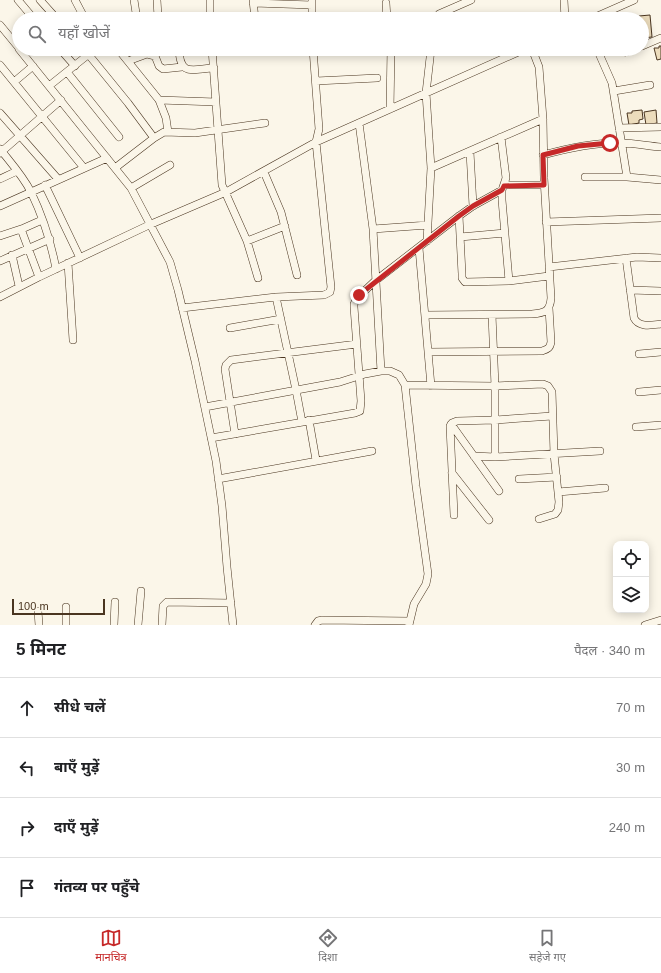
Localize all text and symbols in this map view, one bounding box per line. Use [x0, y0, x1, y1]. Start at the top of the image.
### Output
search box [12, 12, 649, 56]
icon: search [26, 23, 48, 45]
text: यहाँ खोजें [58, 24, 110, 41]
route start [601, 134, 619, 152]
route end [350, 286, 368, 304]
map controls [613, 541, 649, 613]
button: locate [613, 541, 649, 577]
button: layers [613, 577, 649, 613]
scale bar [12, 597, 105, 616]
text: 100 m [18, 600, 49, 612]
text: 5 मिनट [16, 640, 66, 659]
text: पैदल · 340 m [574, 643, 645, 658]
icon: ahead [16, 697, 38, 719]
text: सीधे चलें [54, 698, 105, 715]
text: 70 m [616, 700, 645, 715]
icon: left [16, 757, 38, 779]
text: बाएँ मुड़ें [54, 758, 99, 775]
text: 30 m [616, 760, 645, 775]
icon: right [16, 817, 38, 839]
text: दाएँ मुड़ें [54, 818, 98, 835]
text: 240 m [609, 820, 645, 835]
icon: arrive [16, 877, 38, 899]
text: गंतव्य पर पहुँचे [54, 878, 139, 895]
tab: मानचित्र [95, 927, 127, 965]
tab: दिशा [317, 927, 339, 965]
tab: सहेजे गए [529, 927, 566, 965]

